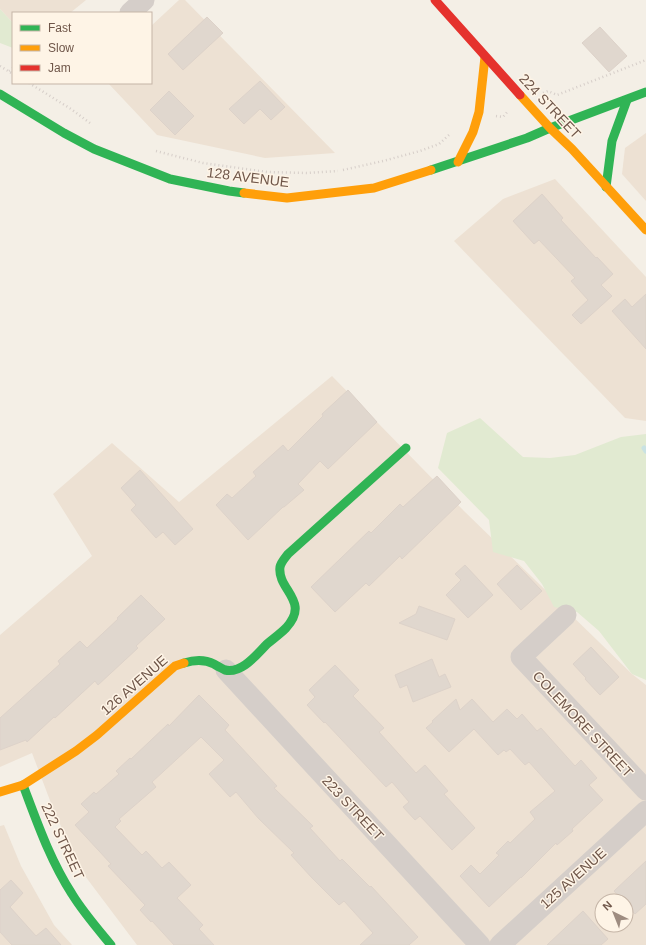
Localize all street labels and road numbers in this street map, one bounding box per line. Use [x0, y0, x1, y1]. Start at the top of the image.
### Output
street label: 224 STREET [516, 70, 584, 142]
street label: 128 AVENUE [206, 164, 290, 190]
street label: 126 AVENUE [97, 652, 171, 718]
street label: COLEMORE STREET [530, 668, 637, 781]
street label: 223 STREET [319, 772, 387, 844]
street label: 222 STREET [38, 800, 88, 882]
street label: 125 AVENUE [536, 844, 610, 912]

